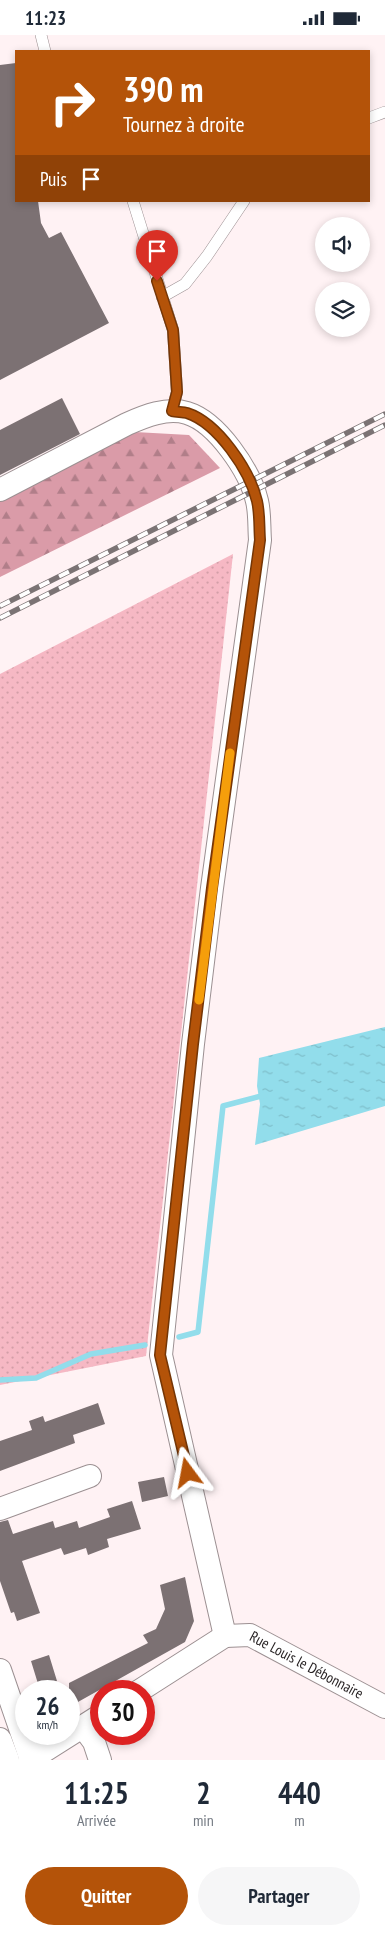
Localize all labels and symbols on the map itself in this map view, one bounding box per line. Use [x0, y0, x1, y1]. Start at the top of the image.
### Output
pin [136, 230, 178, 281]
position arrow [161, 1446, 213, 1498]
street label: Rue Louis le Débonnaire [247, 1627, 367, 1703]
speed limit sign: 30 [90, 1680, 155, 1745]

